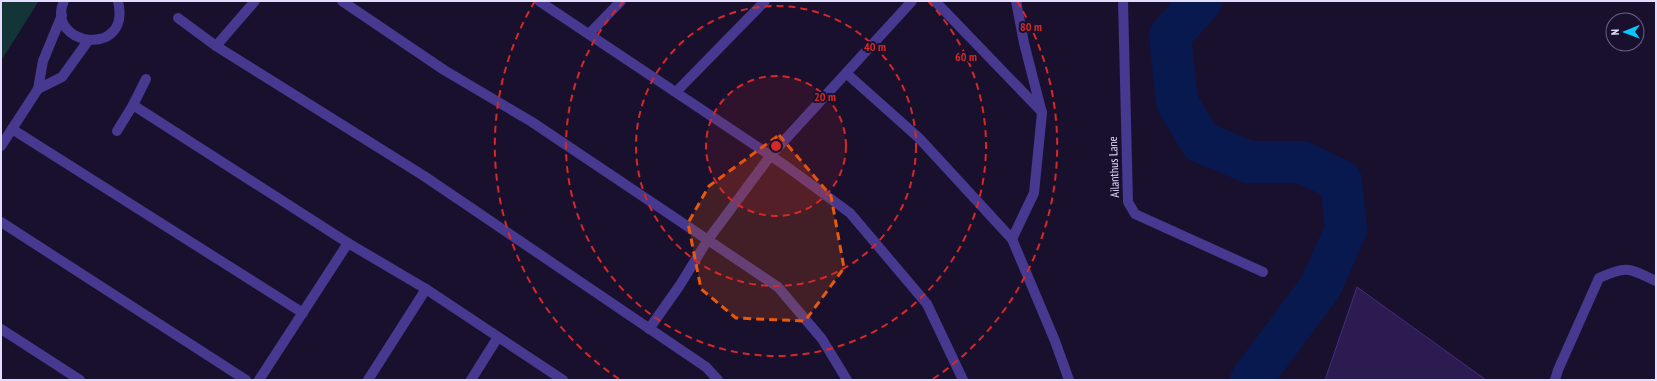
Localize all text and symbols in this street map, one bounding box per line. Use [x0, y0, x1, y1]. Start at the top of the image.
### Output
north arrow [1605, 12, 1645, 52]
text: 80 m [1020, 19, 1042, 34]
text: N [1608, 29, 1622, 35]
text: 40 m [864, 39, 886, 54]
text: 60 m [955, 49, 977, 64]
text: 20 m [814, 89, 836, 104]
street label: Ailanthus Lane [1105, 136, 1122, 198]
centre of rings [769, 139, 783, 153]

